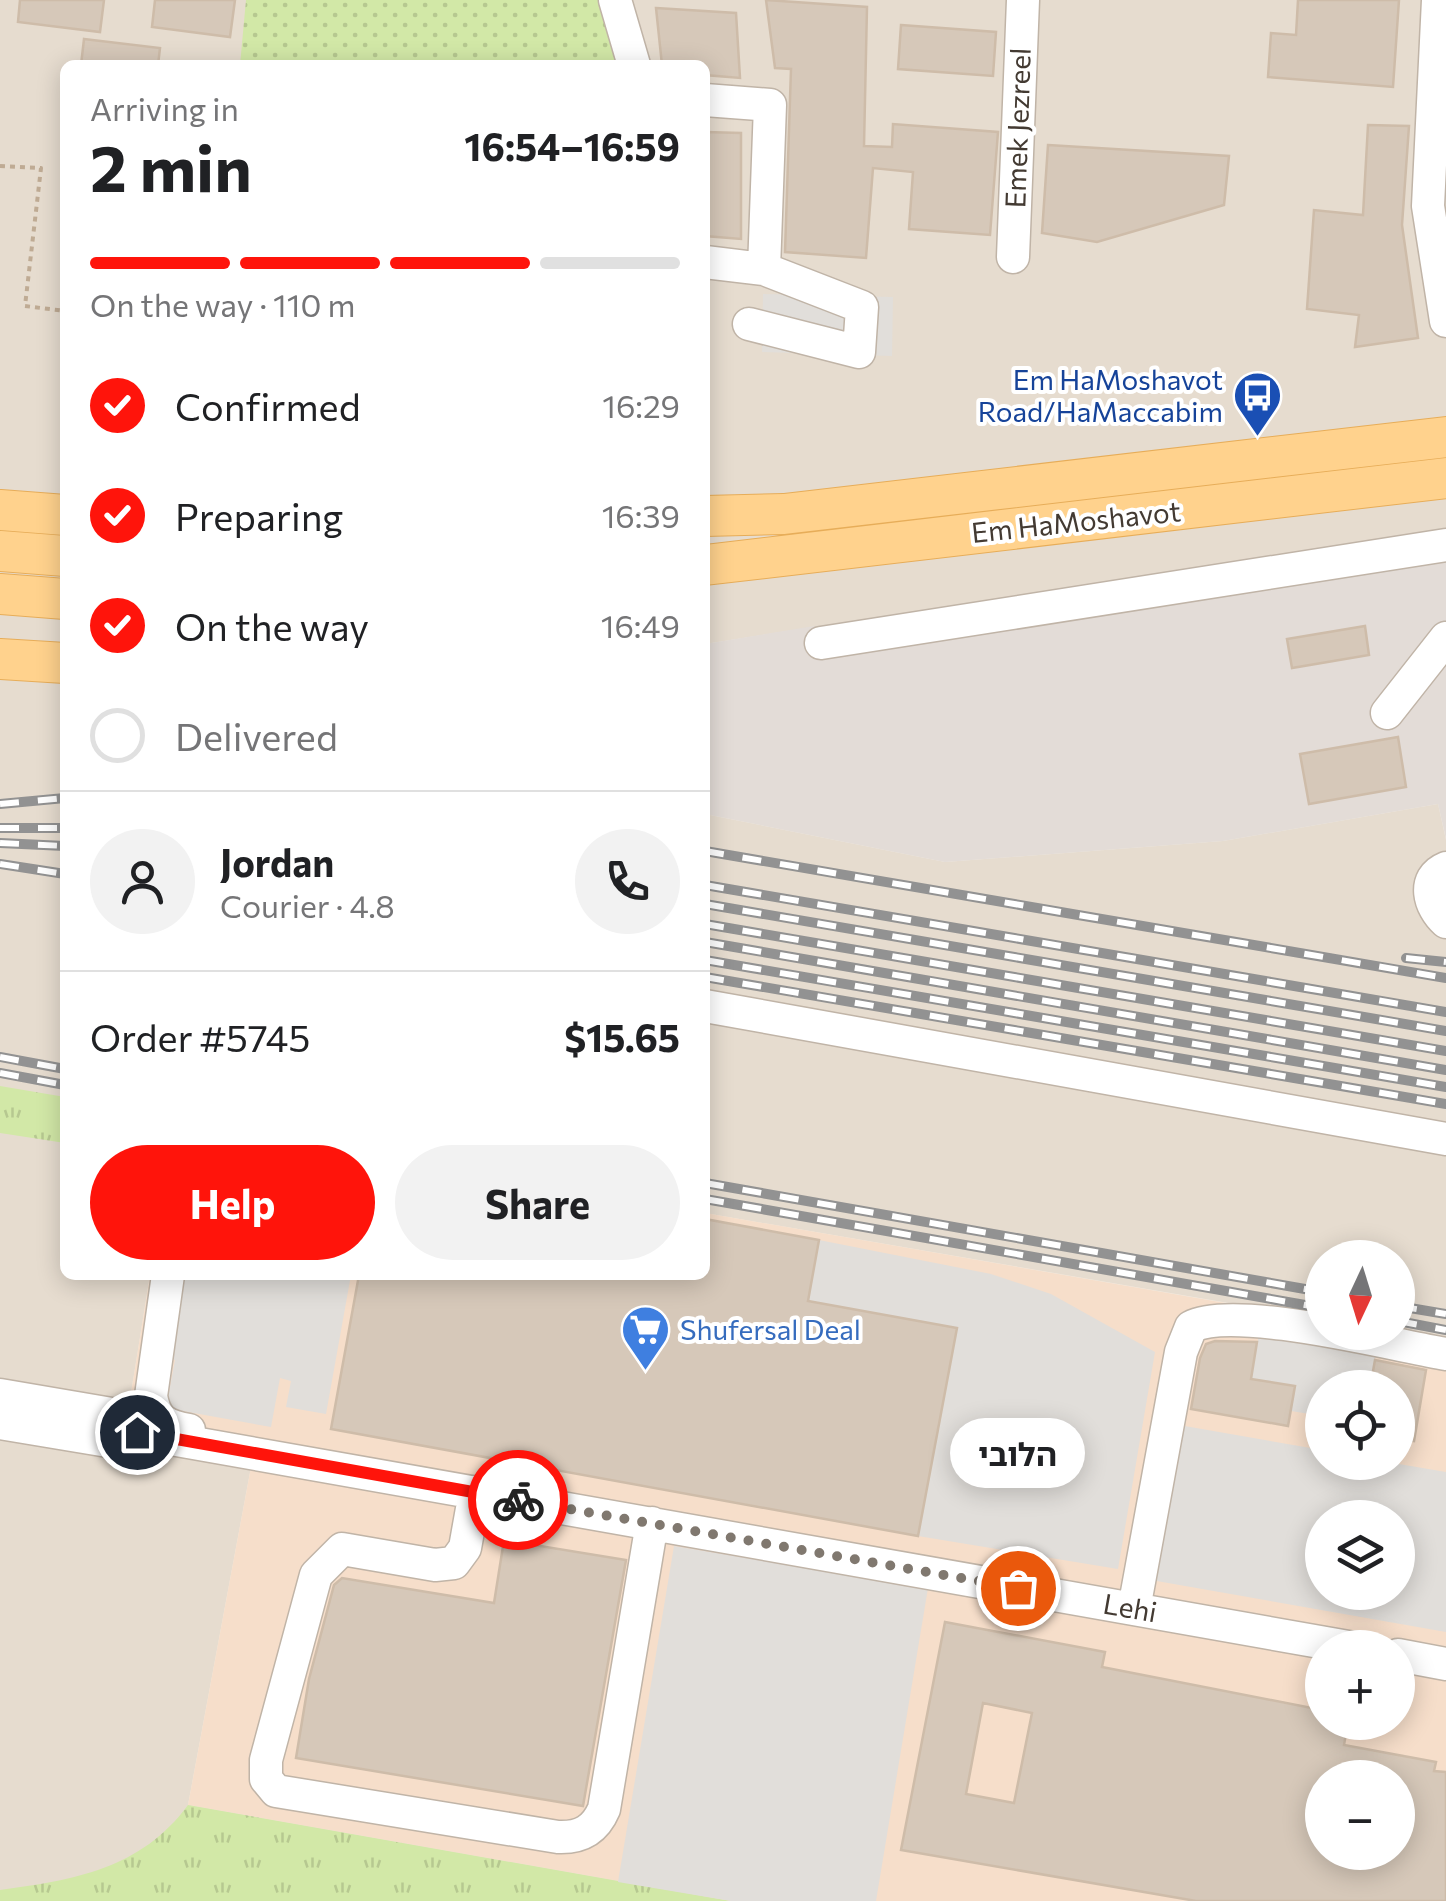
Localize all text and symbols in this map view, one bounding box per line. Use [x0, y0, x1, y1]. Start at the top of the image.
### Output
street label: Emek Jezreel [997, 47, 1037, 209]
text: Arriving in [90, 88, 239, 128]
text: 16:54–16:59 [464, 122, 680, 169]
text: 2 min [90, 126, 252, 205]
text: On the way · 110 m [90, 284, 355, 324]
place label: Em HaMoshavot Road/HaMaccabim [978, 362, 1223, 428]
bus stop icon: Em HaMoshavot Road/HaMaccabim [1232, 370, 1284, 438]
icon: check [90, 378, 145, 433]
text: Confirmed [175, 382, 361, 429]
text: 16:29 [602, 385, 680, 425]
icon: check [90, 488, 145, 543]
text: Preparing [175, 492, 343, 539]
street label: Em HaMoshavot [970, 493, 1182, 549]
text: 16:39 [602, 495, 680, 535]
icon: check [90, 598, 145, 653]
text: On the way [175, 602, 369, 649]
text: 16:49 [601, 605, 680, 645]
text: Delivered [175, 712, 338, 759]
button: person [90, 829, 195, 934]
button: phone [575, 829, 680, 934]
text: Jordan [220, 838, 334, 885]
text: Courier · 4.8 [220, 885, 395, 925]
text: Order #5745 [90, 1013, 310, 1060]
text: $15.65 [564, 1013, 680, 1060]
button: Help [90, 1145, 375, 1260]
button: Share [395, 1145, 680, 1260]
north arrow [1305, 1240, 1415, 1350]
map controls [1305, 1240, 1415, 1870]
supermarket icon: Shufersal Deal [619, 1304, 671, 1372]
place label: Shufersal Deal [680, 1312, 861, 1346]
button: locate [1305, 1370, 1415, 1480]
pin [95, 1390, 180, 1475]
icon: home [110, 1405, 165, 1460]
callout: הלובי [950, 1418, 1086, 1488]
text: הלובי [978, 1433, 1057, 1473]
courier [468, 1450, 568, 1550]
icon: bike [491, 1473, 546, 1528]
button: layers [1305, 1500, 1415, 1610]
pin [976, 1546, 1061, 1631]
icon: bag [991, 1561, 1046, 1616]
street label: Lehi [1101, 1586, 1160, 1628]
button: + [1305, 1630, 1415, 1740]
button: − [1305, 1760, 1415, 1870]

